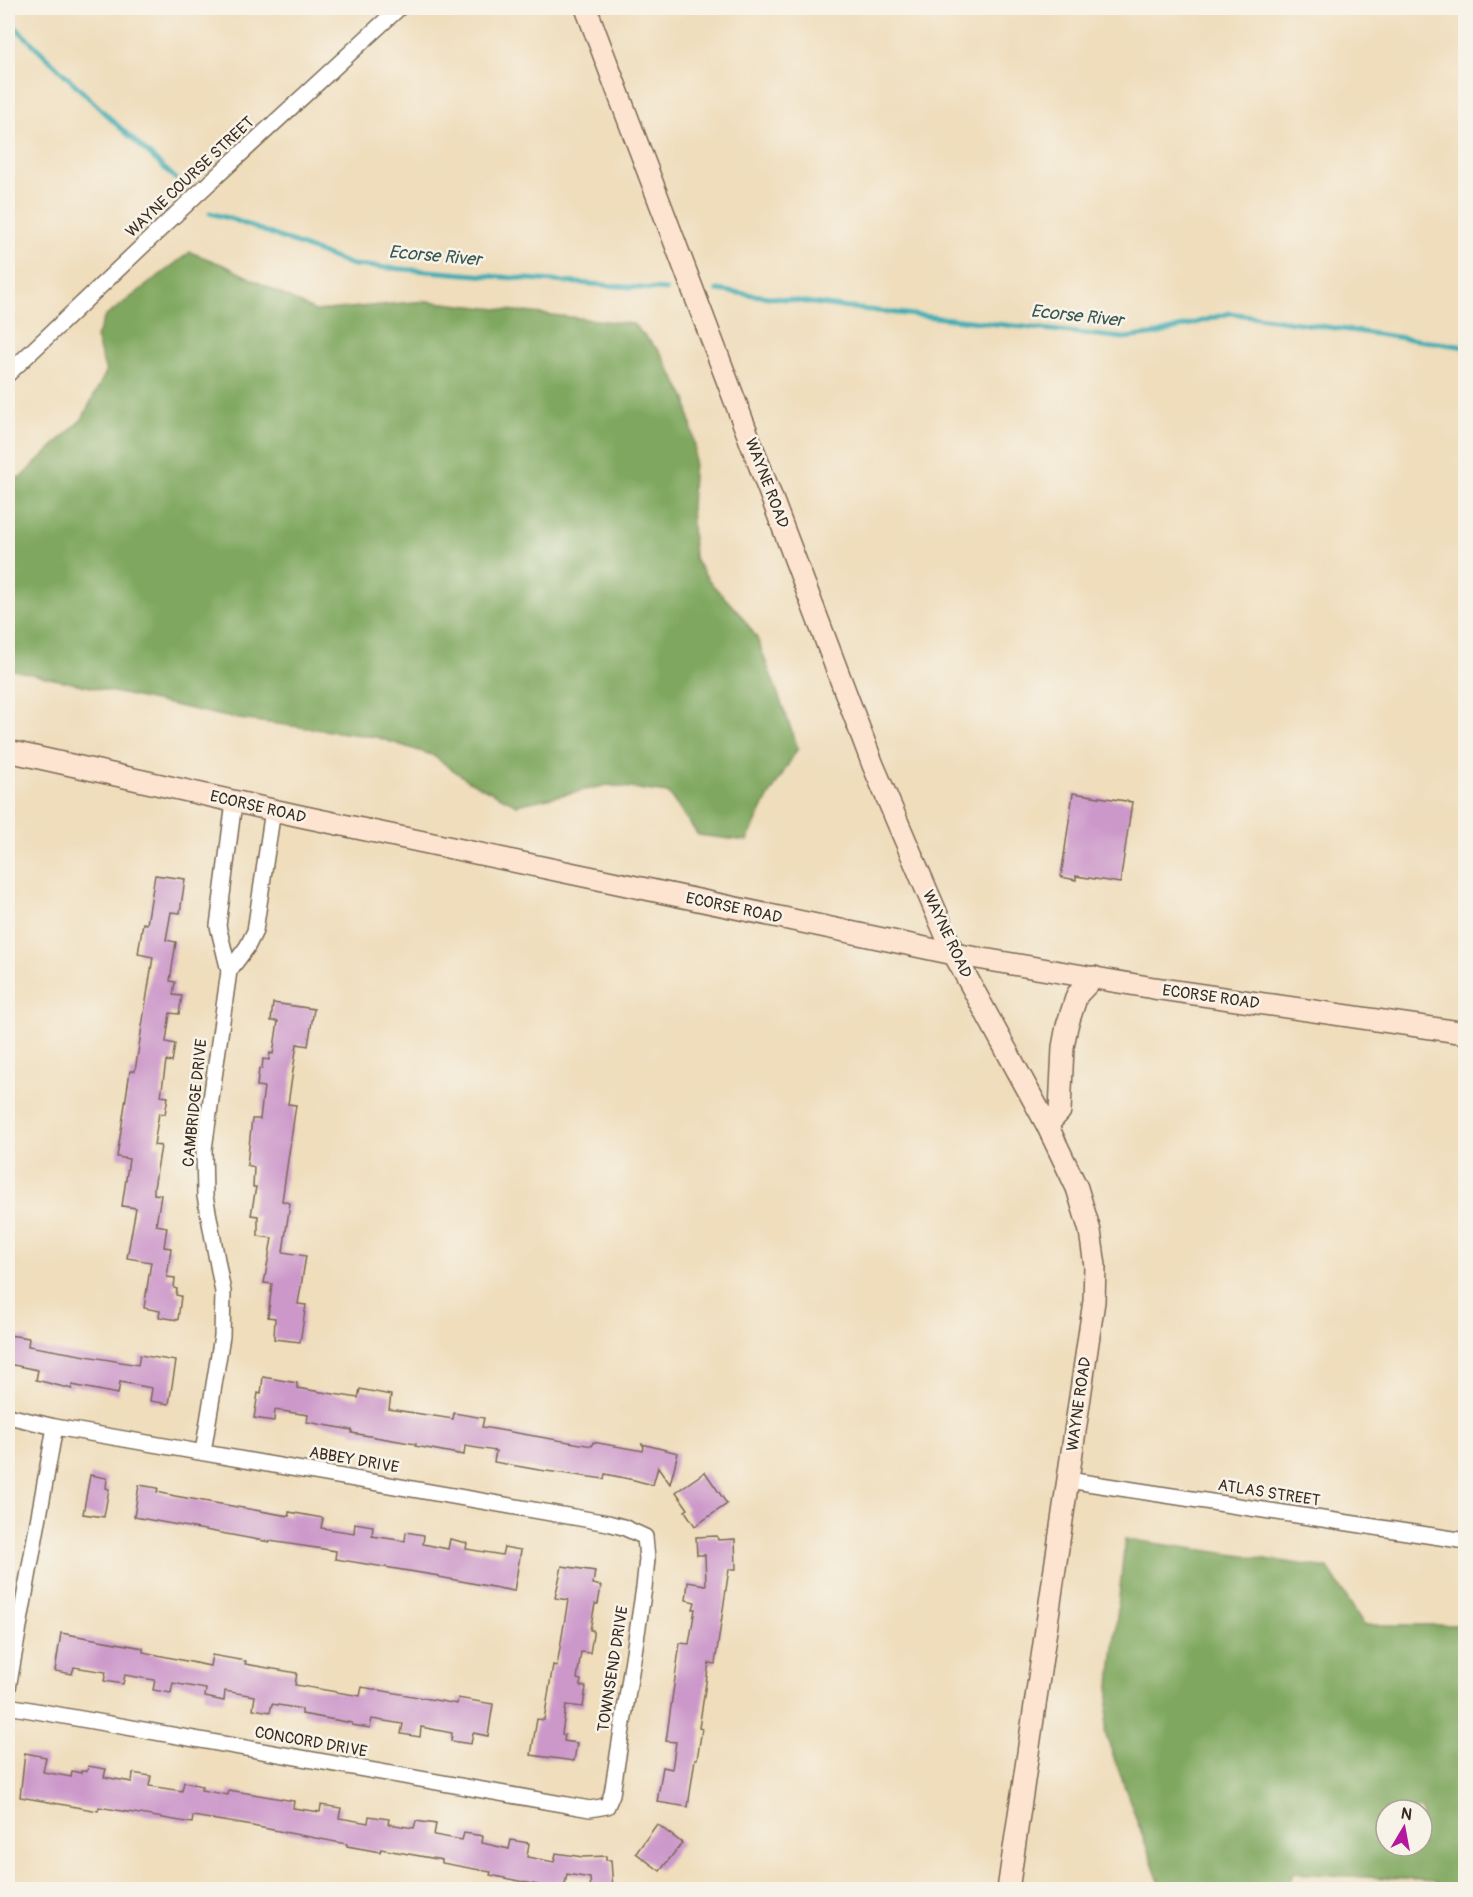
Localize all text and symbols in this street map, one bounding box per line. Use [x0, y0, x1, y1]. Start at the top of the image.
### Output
street label: WAYNE COURSE STREET [122, 112, 258, 242]
water label: Ecorse River [388, 240, 485, 272]
water label: Ecorse River [1030, 300, 1127, 333]
street label: WAYNE ROAD [741, 435, 793, 531]
street label: ECORSE ROAD [208, 786, 308, 828]
street label: WAYNE ROAD [918, 887, 976, 981]
street label: ECORSE ROAD [684, 888, 784, 928]
street label: ECORSE ROAD [1161, 980, 1261, 1014]
street label: CAMBRIDGE DRIVE [178, 1038, 212, 1168]
street label: WAYNE ROAD [1062, 1356, 1096, 1452]
street label: ABBEY DRIVE [308, 1442, 400, 1478]
street label: ATLAS STREET [1216, 1475, 1322, 1511]
street label: TOWNSEND DRIVE [593, 1604, 633, 1734]
street label: CONCORD DRIVE [253, 1722, 369, 1762]
north arrow [1374, 1798, 1434, 1858]
text: N [1399, 1803, 1414, 1825]

